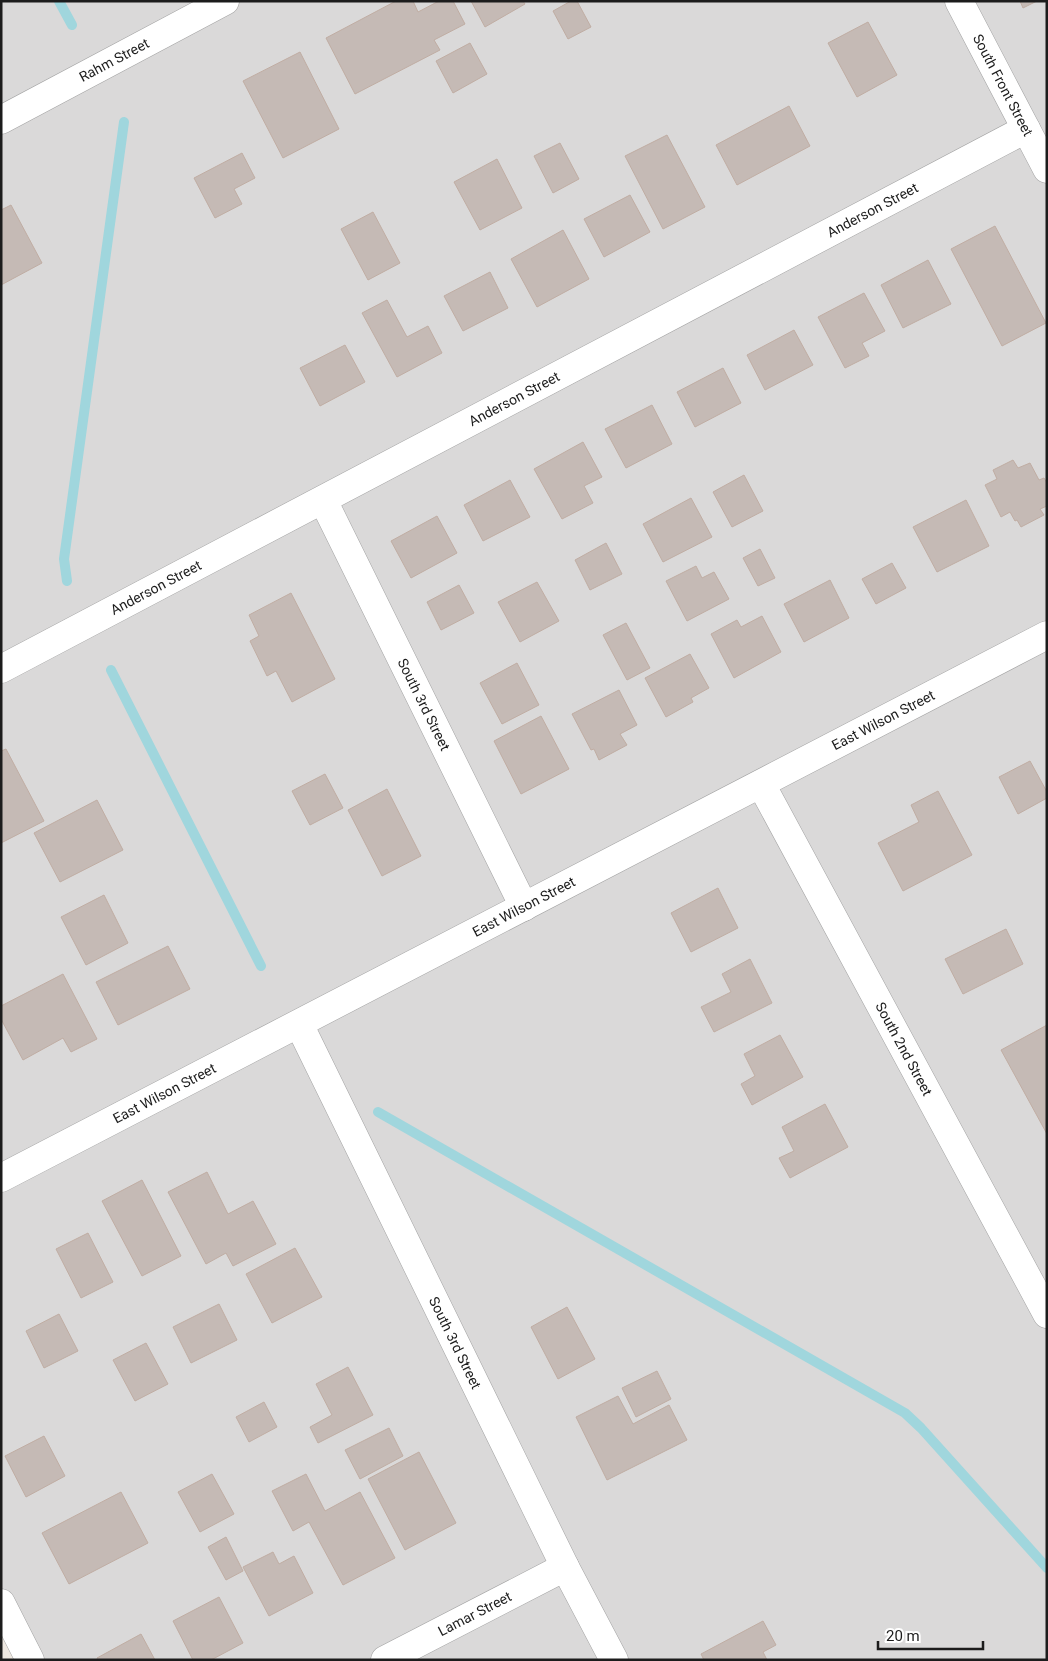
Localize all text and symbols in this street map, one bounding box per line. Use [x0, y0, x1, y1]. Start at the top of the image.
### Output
street label: South Front Street [970, 31, 1037, 139]
street label: Rahm Street [76, 35, 152, 85]
street label: Anderson Street [824, 179, 921, 240]
street label: Anderson Street [466, 368, 563, 429]
street label: Anderson Street [108, 557, 204, 618]
street label: South 3rd Street [394, 656, 454, 753]
street label: East Wilson Street [829, 687, 938, 753]
street label: East Wilson Street [470, 873, 578, 940]
street label: South 2nd Street [872, 999, 936, 1099]
street label: East Wilson Street [110, 1060, 219, 1126]
street label: South 3rd Street [426, 1294, 485, 1392]
street label: Lamar Street [435, 1588, 514, 1639]
scale bar [878, 1618, 983, 1650]
text: 20 m [886, 1627, 920, 1645]

